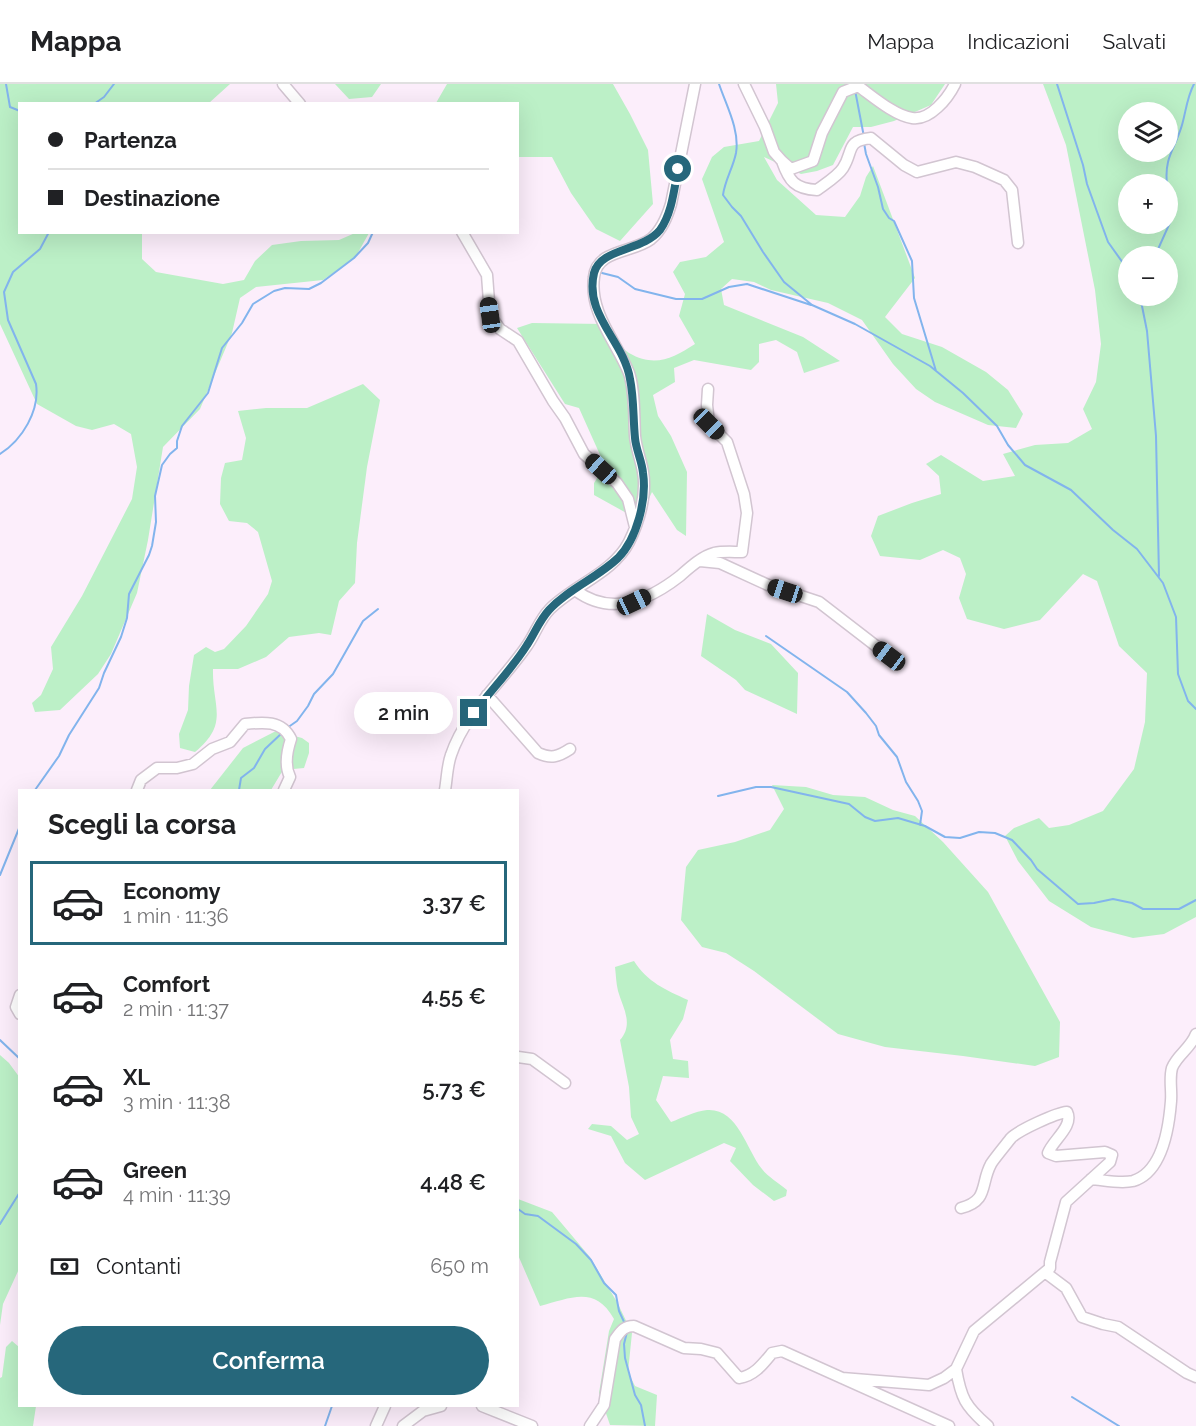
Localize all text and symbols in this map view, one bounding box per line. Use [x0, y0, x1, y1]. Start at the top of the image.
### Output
text: Mappa [30, 25, 122, 58]
text: Mappa [867, 29, 934, 54]
text: Indicazioni [967, 29, 1070, 54]
text: Salvati [1103, 29, 1166, 54]
map controls [1118, 102, 1178, 306]
button: layers [1118, 102, 1178, 162]
text: Partenza [84, 127, 177, 153]
route start [664, 155, 691, 182]
button: + [1118, 174, 1178, 234]
text: Destinazione [84, 185, 220, 211]
button: − [1118, 246, 1178, 306]
car [479, 296, 501, 334]
car [690, 405, 728, 443]
car [582, 450, 620, 488]
car [765, 577, 805, 605]
car [614, 586, 654, 618]
car [869, 638, 909, 674]
callout: 2 min [354, 692, 453, 734]
route end [460, 699, 487, 726]
text: 2 min [378, 701, 429, 725]
text: Scegli la corsa [48, 809, 236, 840]
icon: car [51, 876, 105, 930]
text: Economy [123, 878, 221, 904]
text: 3.37 € [422, 890, 486, 916]
text: 1 min · 11:36 [123, 904, 229, 928]
icon: car [51, 969, 105, 1023]
text: Comfort [123, 971, 210, 997]
text: 4.55 € [422, 983, 486, 1009]
text: 2 min · 11:37 [123, 997, 229, 1021]
icon: car [51, 1062, 105, 1116]
text: XL [123, 1064, 150, 1090]
text: 5.73 € [423, 1076, 486, 1102]
text: 3 min · 11:38 [123, 1090, 231, 1114]
icon: car [51, 1155, 105, 1209]
text: Green [123, 1157, 187, 1183]
text: 4.48 € [420, 1169, 486, 1195]
text: 4 min · 11:39 [123, 1183, 231, 1207]
icon: cash [48, 1250, 81, 1283]
text: Contanti [96, 1253, 181, 1279]
text: 650 m [430, 1254, 489, 1278]
button: Conferma [48, 1326, 489, 1395]

